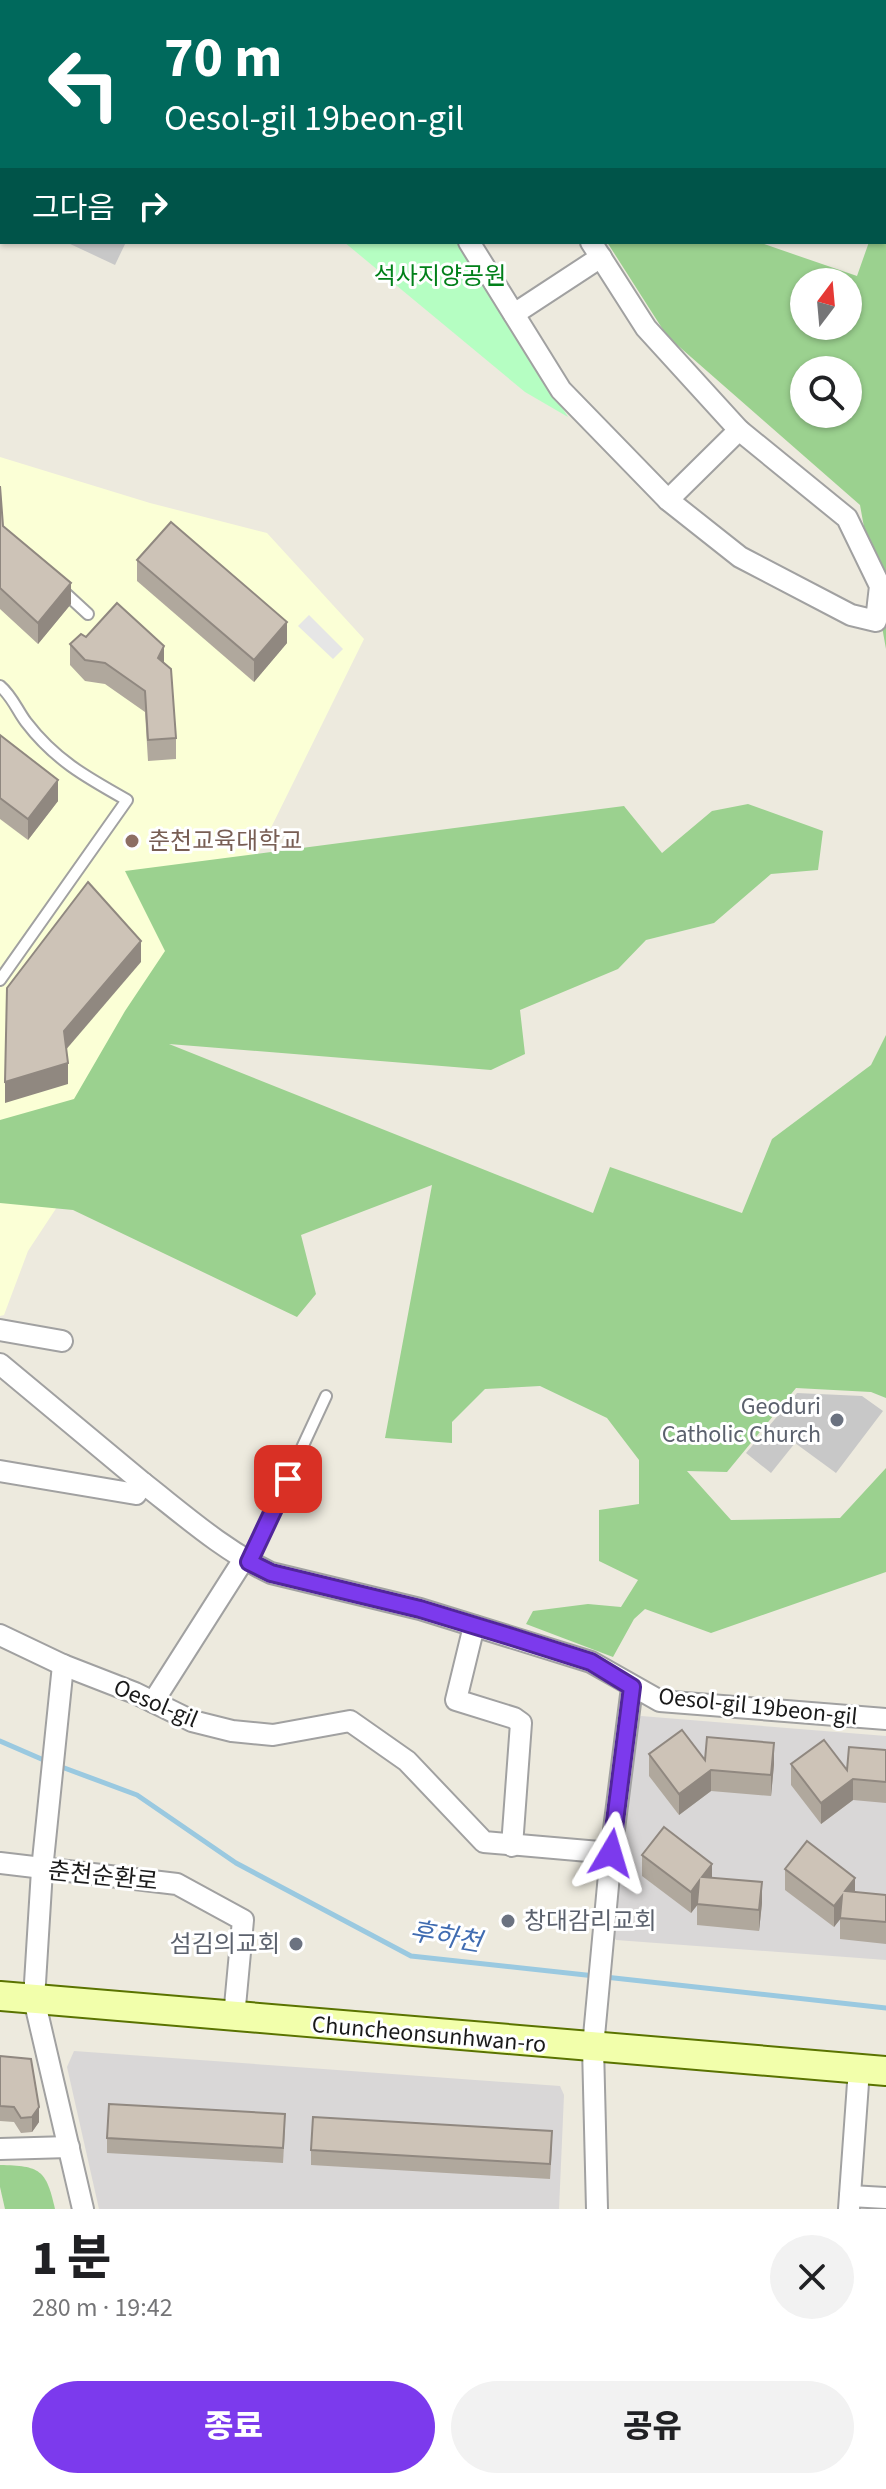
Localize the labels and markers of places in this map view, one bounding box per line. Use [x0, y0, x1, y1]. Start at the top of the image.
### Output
place label: 춘천교육대학교 [148, 824, 303, 859]
marker: 춘천교육대학교 [123, 832, 141, 850]
place label: Geoduri Catholic Church [662, 1389, 821, 1452]
marker: Geoduri Catholic Church [828, 1411, 846, 1429]
pin [254, 1445, 322, 1513]
place label: 창대감리교회 [524, 1904, 656, 1939]
marker: 창대감리교회 [499, 1912, 517, 1930]
place label: 섬김의교회 [170, 1927, 280, 1962]
marker: 섬김의교회 [287, 1935, 305, 1953]

